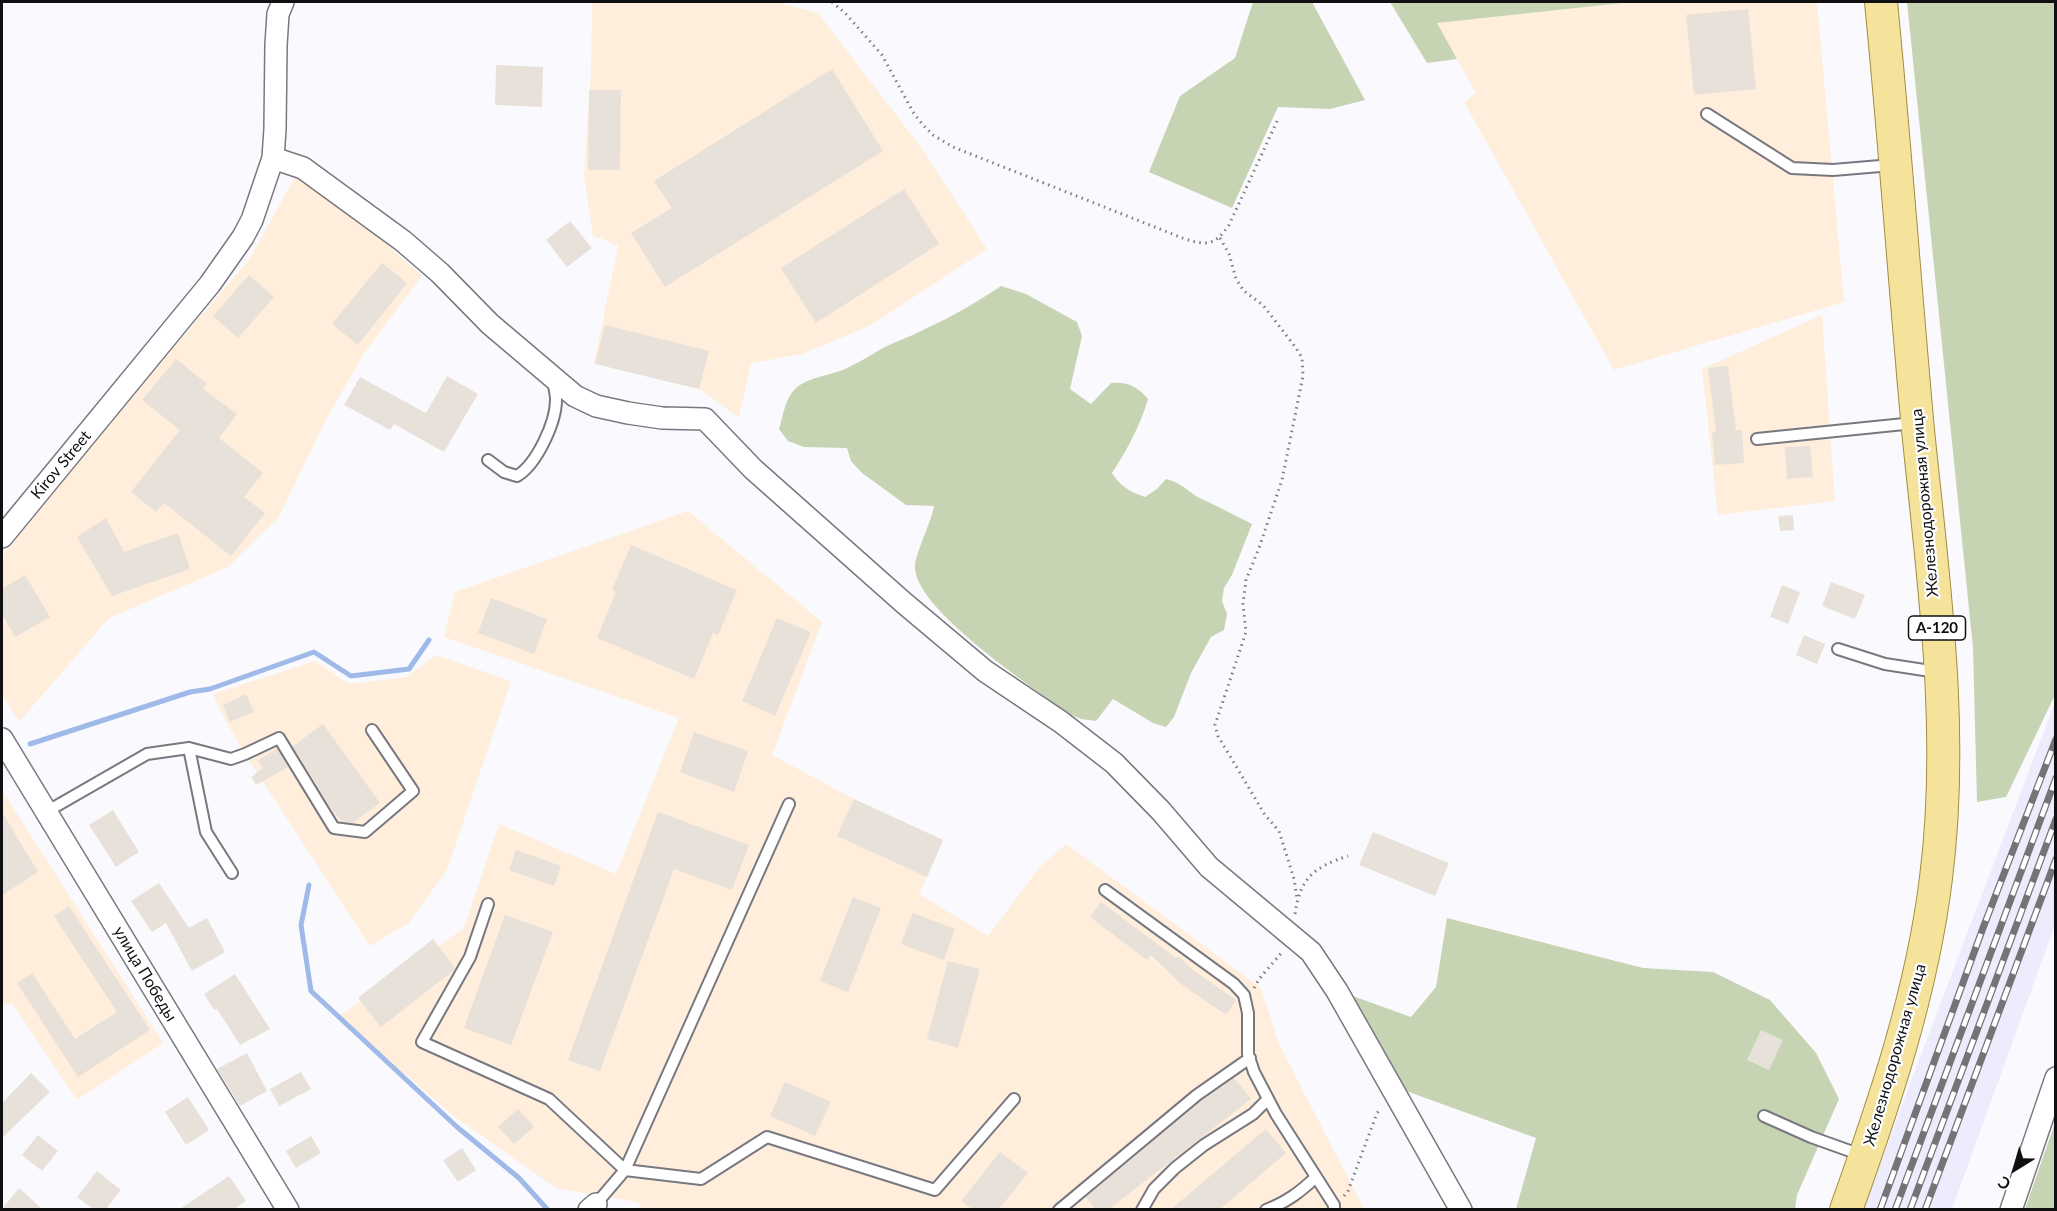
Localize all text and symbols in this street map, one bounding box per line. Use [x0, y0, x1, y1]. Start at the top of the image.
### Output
street label: Железнодорожная улица [1907, 408, 1943, 598]
street label: Kirov Street [27, 427, 95, 503]
road number: А-120 [1908, 616, 1966, 640]
street label: улица Победы [109, 923, 181, 1025]
street label: Железнодорожная улица [1860, 962, 1930, 1148]
north arrow [1985, 1139, 2045, 1199]
text: С [1994, 1173, 2014, 1195]

